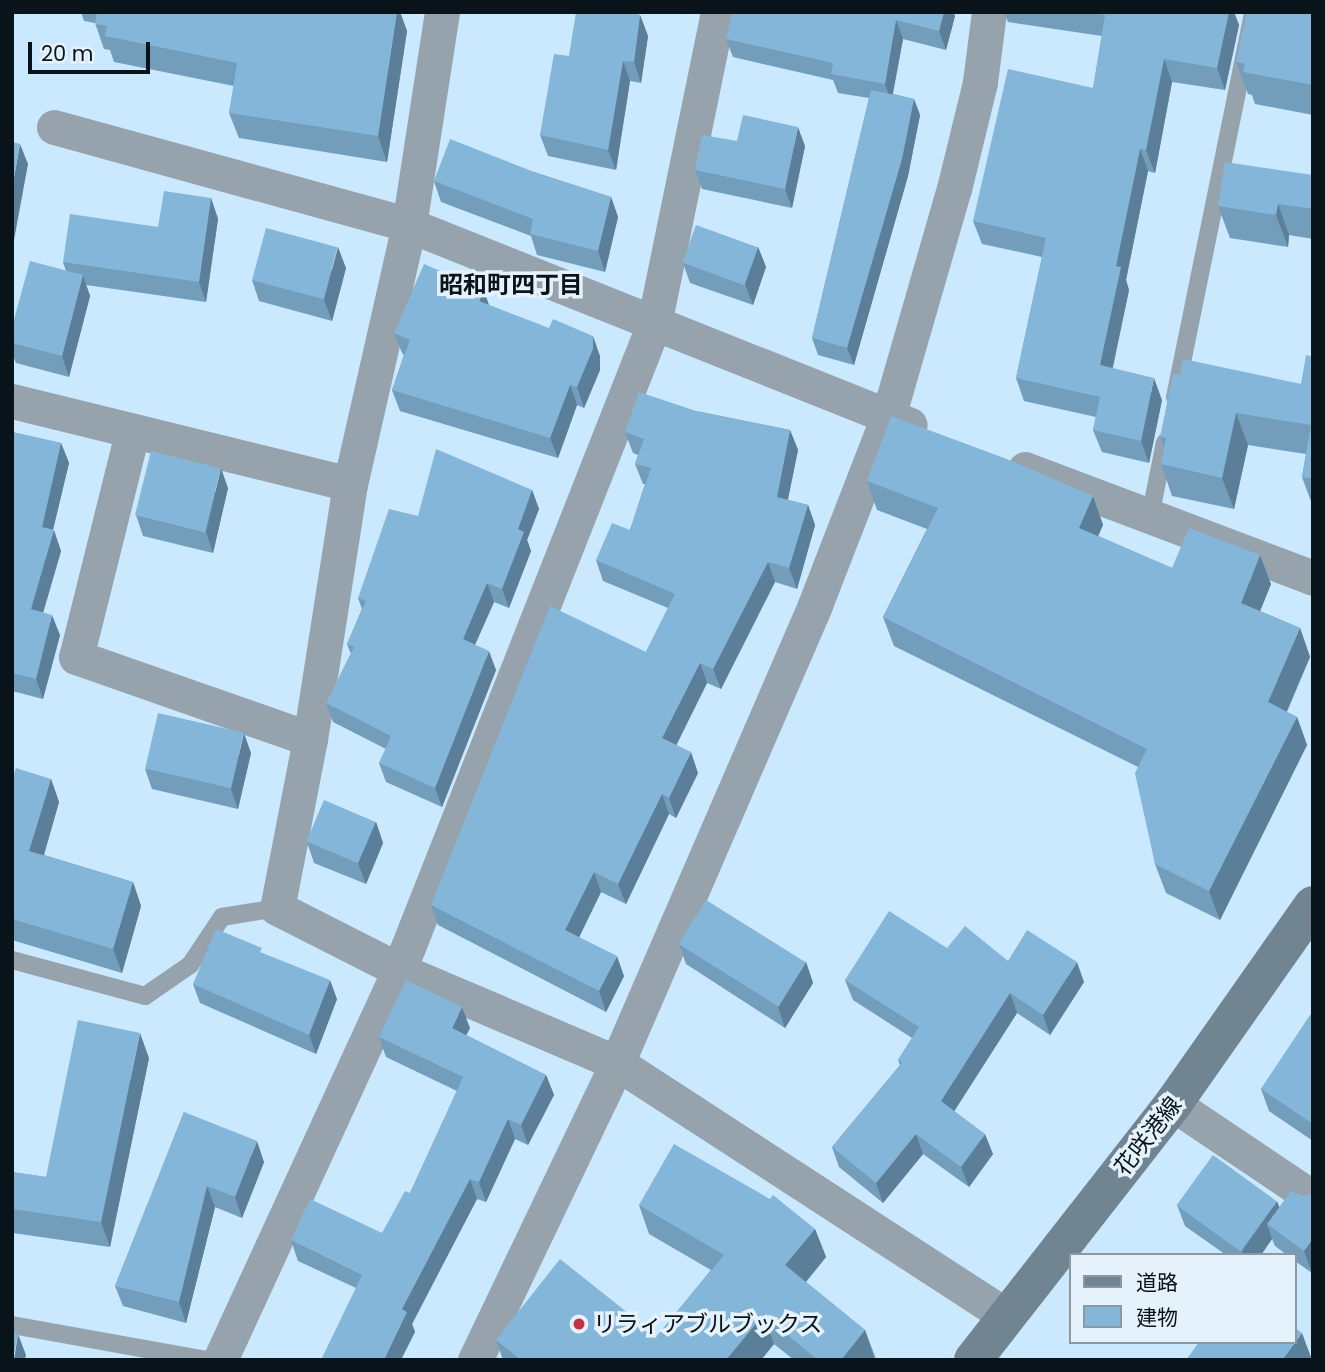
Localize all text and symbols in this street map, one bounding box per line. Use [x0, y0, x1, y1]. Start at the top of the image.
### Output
scale bar [32, 28, 154, 72]
text: 20 m [41, 39, 94, 68]
district label: 昭和町四丁目 [439, 271, 583, 299]
street label: 花咲港線 [1109, 1091, 1187, 1181]
legend [1070, 1253, 1297, 1344]
text: 道路 [1136, 1268, 1178, 1297]
text: 建物 [1136, 1303, 1178, 1332]
place label: リラィアブルブックス [593, 1310, 823, 1338]
marker: リラィアブルブックス [571, 1316, 587, 1332]

